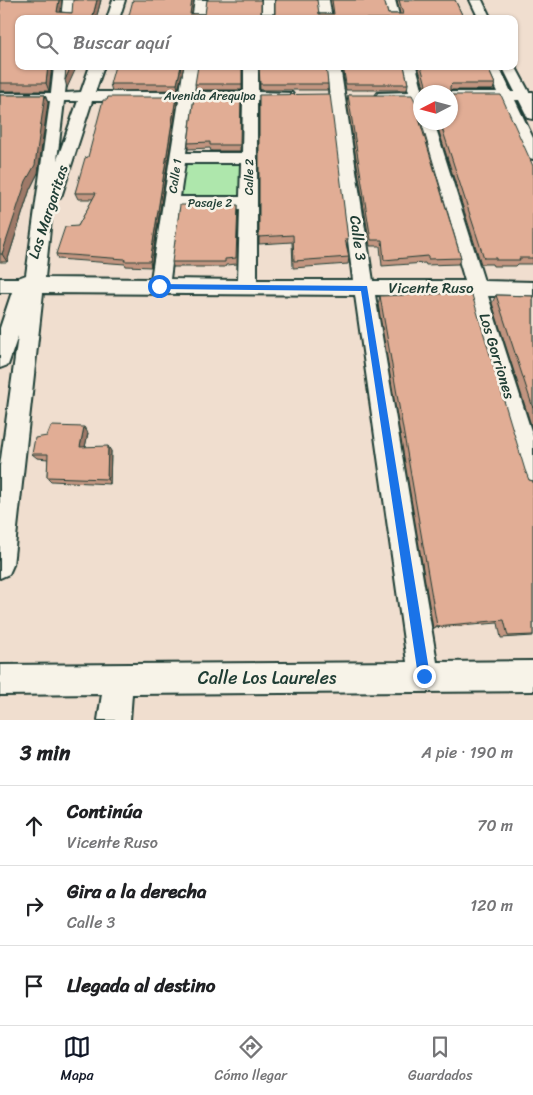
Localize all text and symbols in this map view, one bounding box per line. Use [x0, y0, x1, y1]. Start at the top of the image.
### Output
search box [15, 15, 518, 70]
text: Buscar aquí [73, 26, 170, 59]
icon: search [33, 29, 61, 57]
street label: Avenida Arequipa [163, 85, 256, 107]
north arrow [413, 85, 458, 130]
street label: Calle 1 [162, 157, 188, 195]
street label: Calle 2 [238, 158, 260, 195]
street label: Las Margaritas [21, 161, 76, 262]
street label: Pasaje 2 [188, 192, 232, 214]
street label: Calle 3 [342, 214, 374, 262]
route start [148, 275, 171, 298]
street label: Vicente Ruso [388, 275, 474, 301]
street label: Los Gorriones [472, 310, 522, 402]
street label: Calle Los Laureles [198, 662, 337, 694]
route end [413, 665, 436, 688]
text: 3 min [20, 734, 70, 772]
text: A pie · 190 m [421, 738, 513, 767]
text: Continúa [67, 795, 142, 828]
text: 70 m [477, 811, 513, 840]
icon: ahead [20, 812, 48, 840]
text: Vicente Ruso [67, 828, 158, 857]
text: Gira a la derecha [67, 875, 206, 908]
text: 120 m [470, 891, 513, 920]
icon: right [20, 892, 48, 920]
text: Calle 3 [67, 908, 115, 937]
text: Llegada al destino [67, 969, 216, 1002]
icon: arrive [20, 972, 48, 1000]
tab: Mapa [61, 1033, 93, 1088]
tab: Cómo llegar [215, 1033, 287, 1088]
tab: Guardados [408, 1033, 472, 1088]

